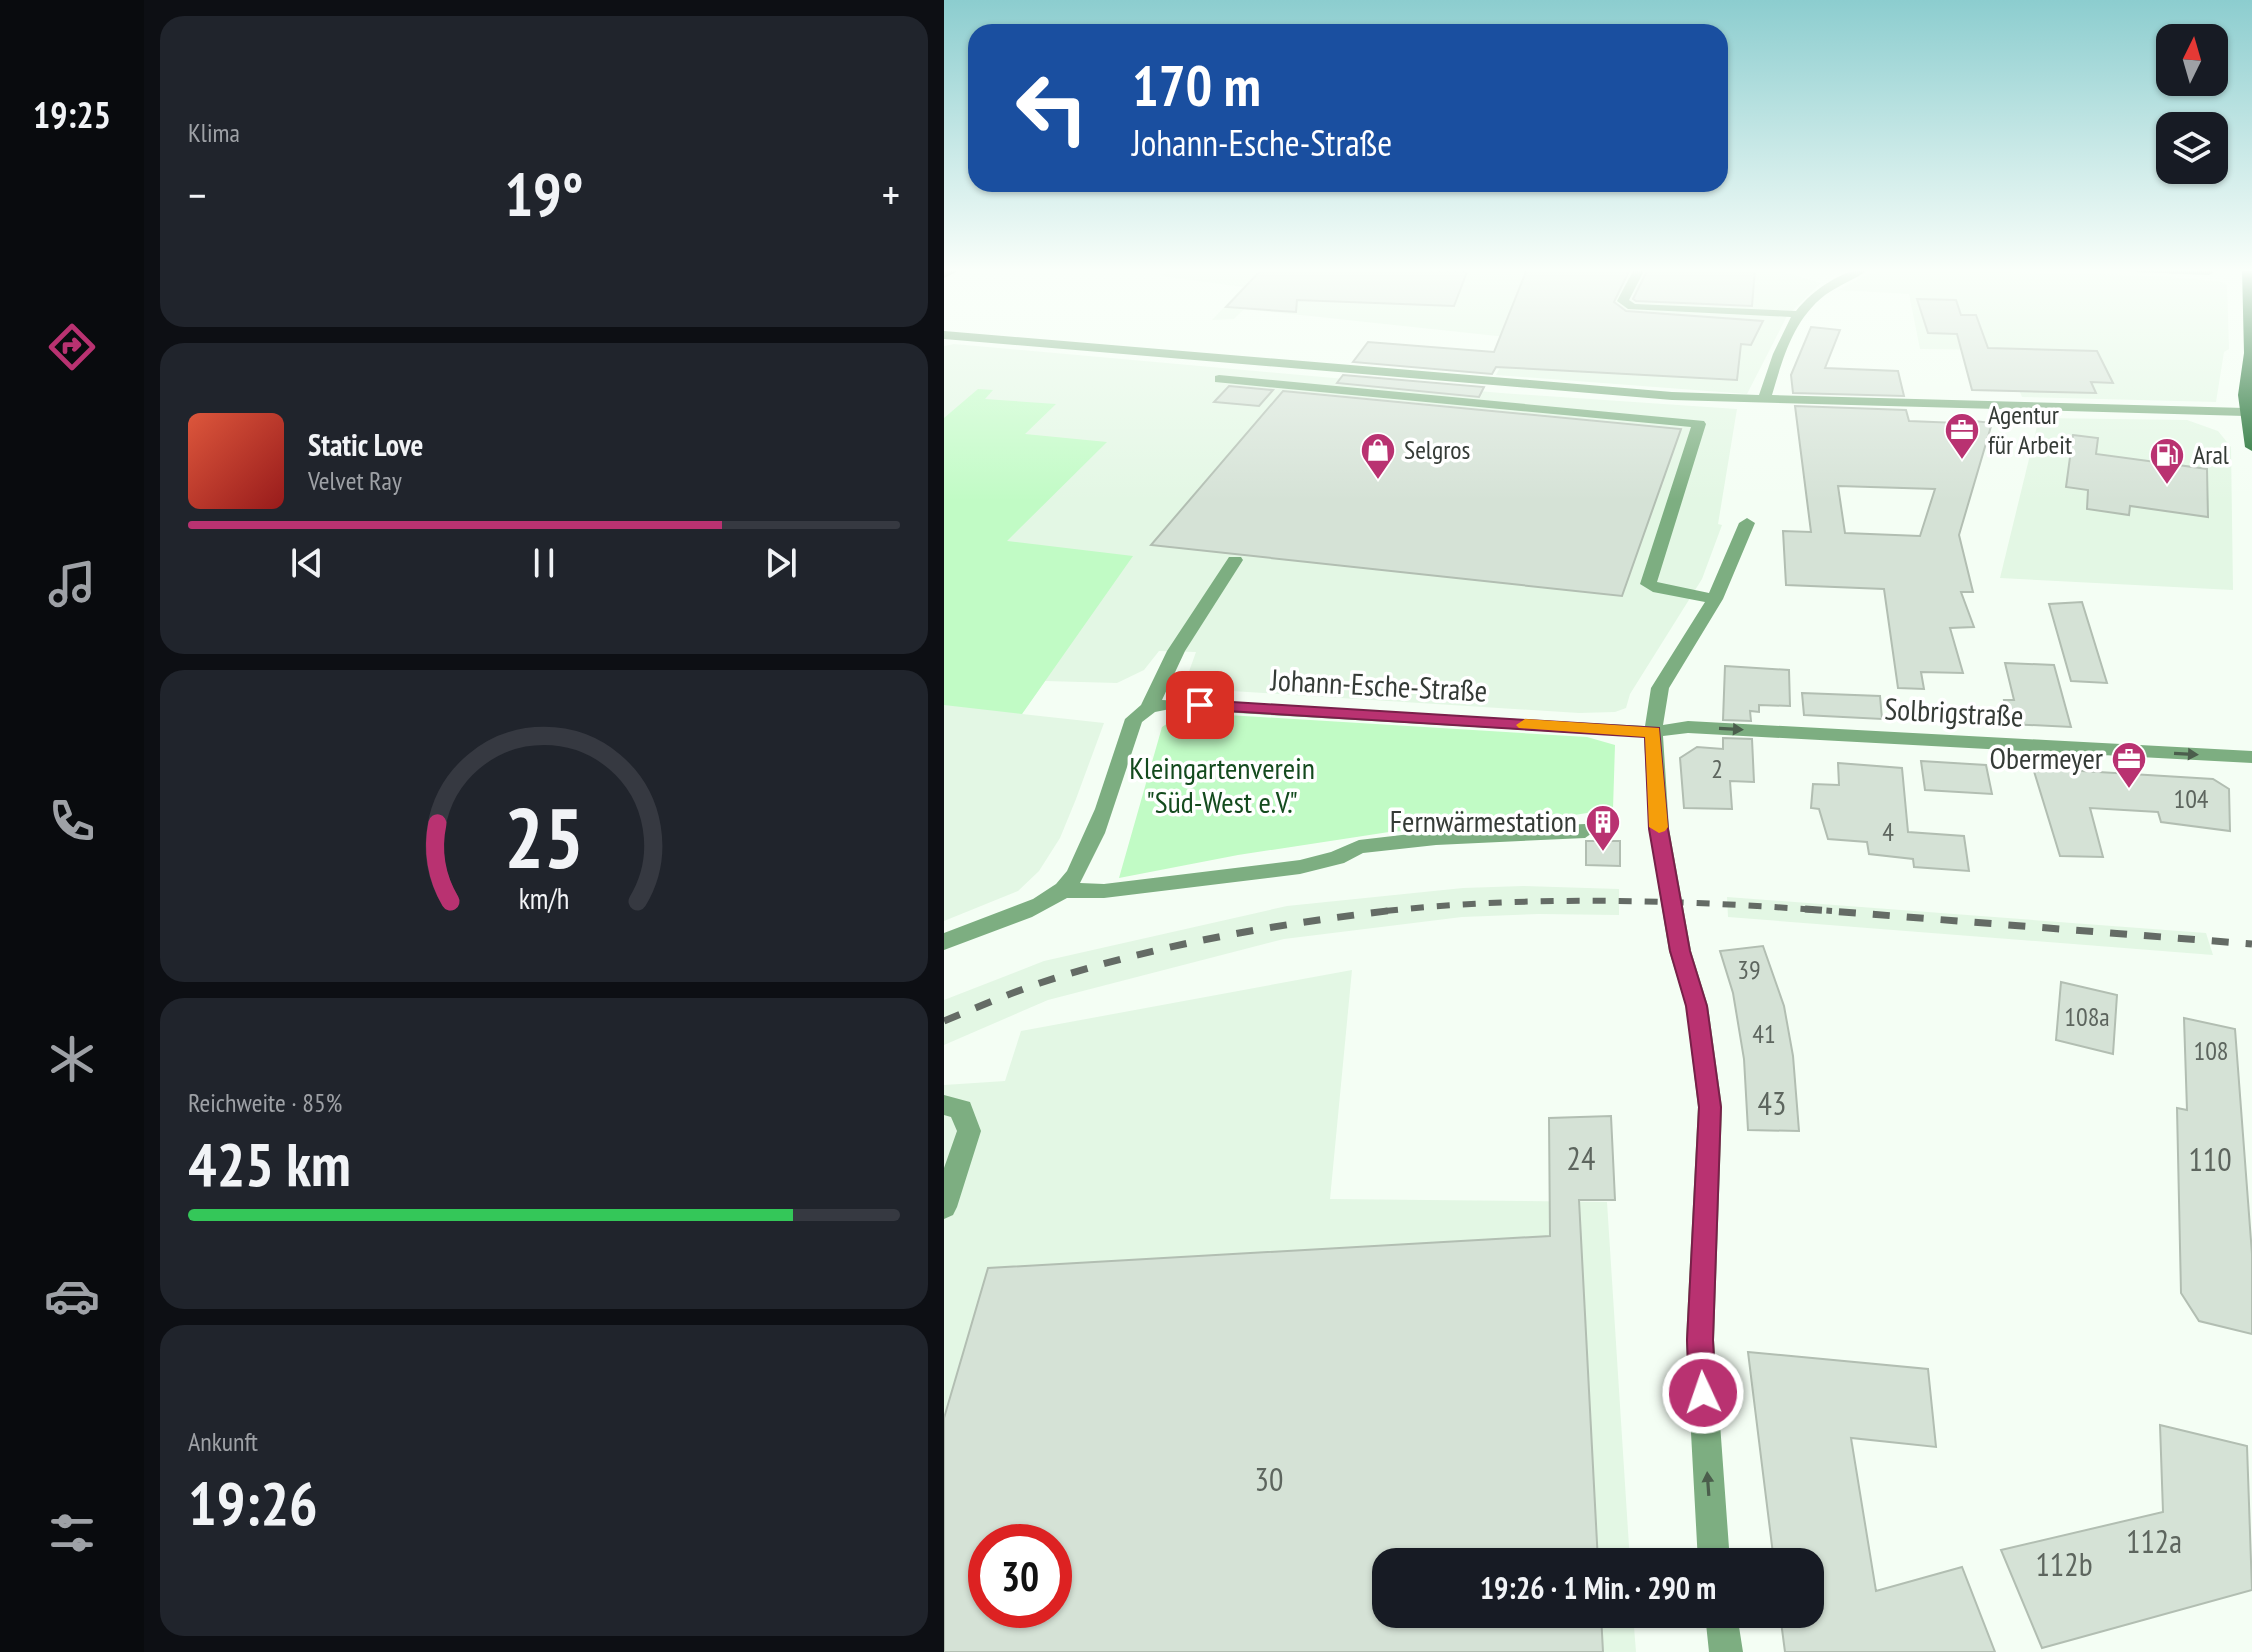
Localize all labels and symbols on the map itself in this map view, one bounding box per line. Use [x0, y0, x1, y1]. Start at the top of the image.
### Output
north arrow [2156, 24, 2228, 96]
place label: Agentur für Arbeit [1988, 398, 2072, 461]
office icon: Agentur für Arbeit [1943, 411, 1981, 461]
shop icon: Selgros [1359, 431, 1397, 481]
place label: Selgros [1404, 433, 1470, 466]
fuel station icon: Aral [2148, 436, 2186, 486]
place label: Aral [2193, 438, 2229, 471]
street label: Johann-Esche-Straße [1269, 659, 1488, 710]
pin [1166, 671, 1234, 739]
street label: Solbrigstraße [1884, 688, 2025, 735]
one-way arrow [1719, 723, 1744, 736]
place label: Obermeyer [1990, 738, 2104, 777]
office icon: Obermeyer [2110, 740, 2148, 790]
one-way arrow [2174, 747, 2199, 760]
park label: Kleingartenverein "Süd-West e.V." [1129, 748, 1315, 821]
house number: 2 [1711, 752, 1723, 785]
house number: 104 [2173, 782, 2209, 815]
place label: Fernwärmestation [1390, 801, 1577, 840]
building icon: Fernwärmestation [1584, 803, 1622, 853]
house number: 4 [1882, 815, 1894, 848]
house number: 39 [1737, 953, 1761, 986]
house number: 108a [2064, 1000, 2110, 1033]
house number: 41 [1752, 1017, 1776, 1050]
house number: 108 [2193, 1034, 2229, 1067]
house number: 43 [1758, 1082, 1786, 1124]
house number: 24 [1567, 1137, 1595, 1179]
house number: 110 [2188, 1138, 2232, 1180]
position arrow [1661, 1351, 1745, 1435]
house number: 30 [1255, 1458, 1283, 1500]
one-way arrow [1702, 1471, 1715, 1496]
house number: 112a [2126, 1520, 2182, 1562]
speed limit sign: 30 [968, 1524, 1072, 1628]
house number: 112b [2035, 1543, 2093, 1585]

